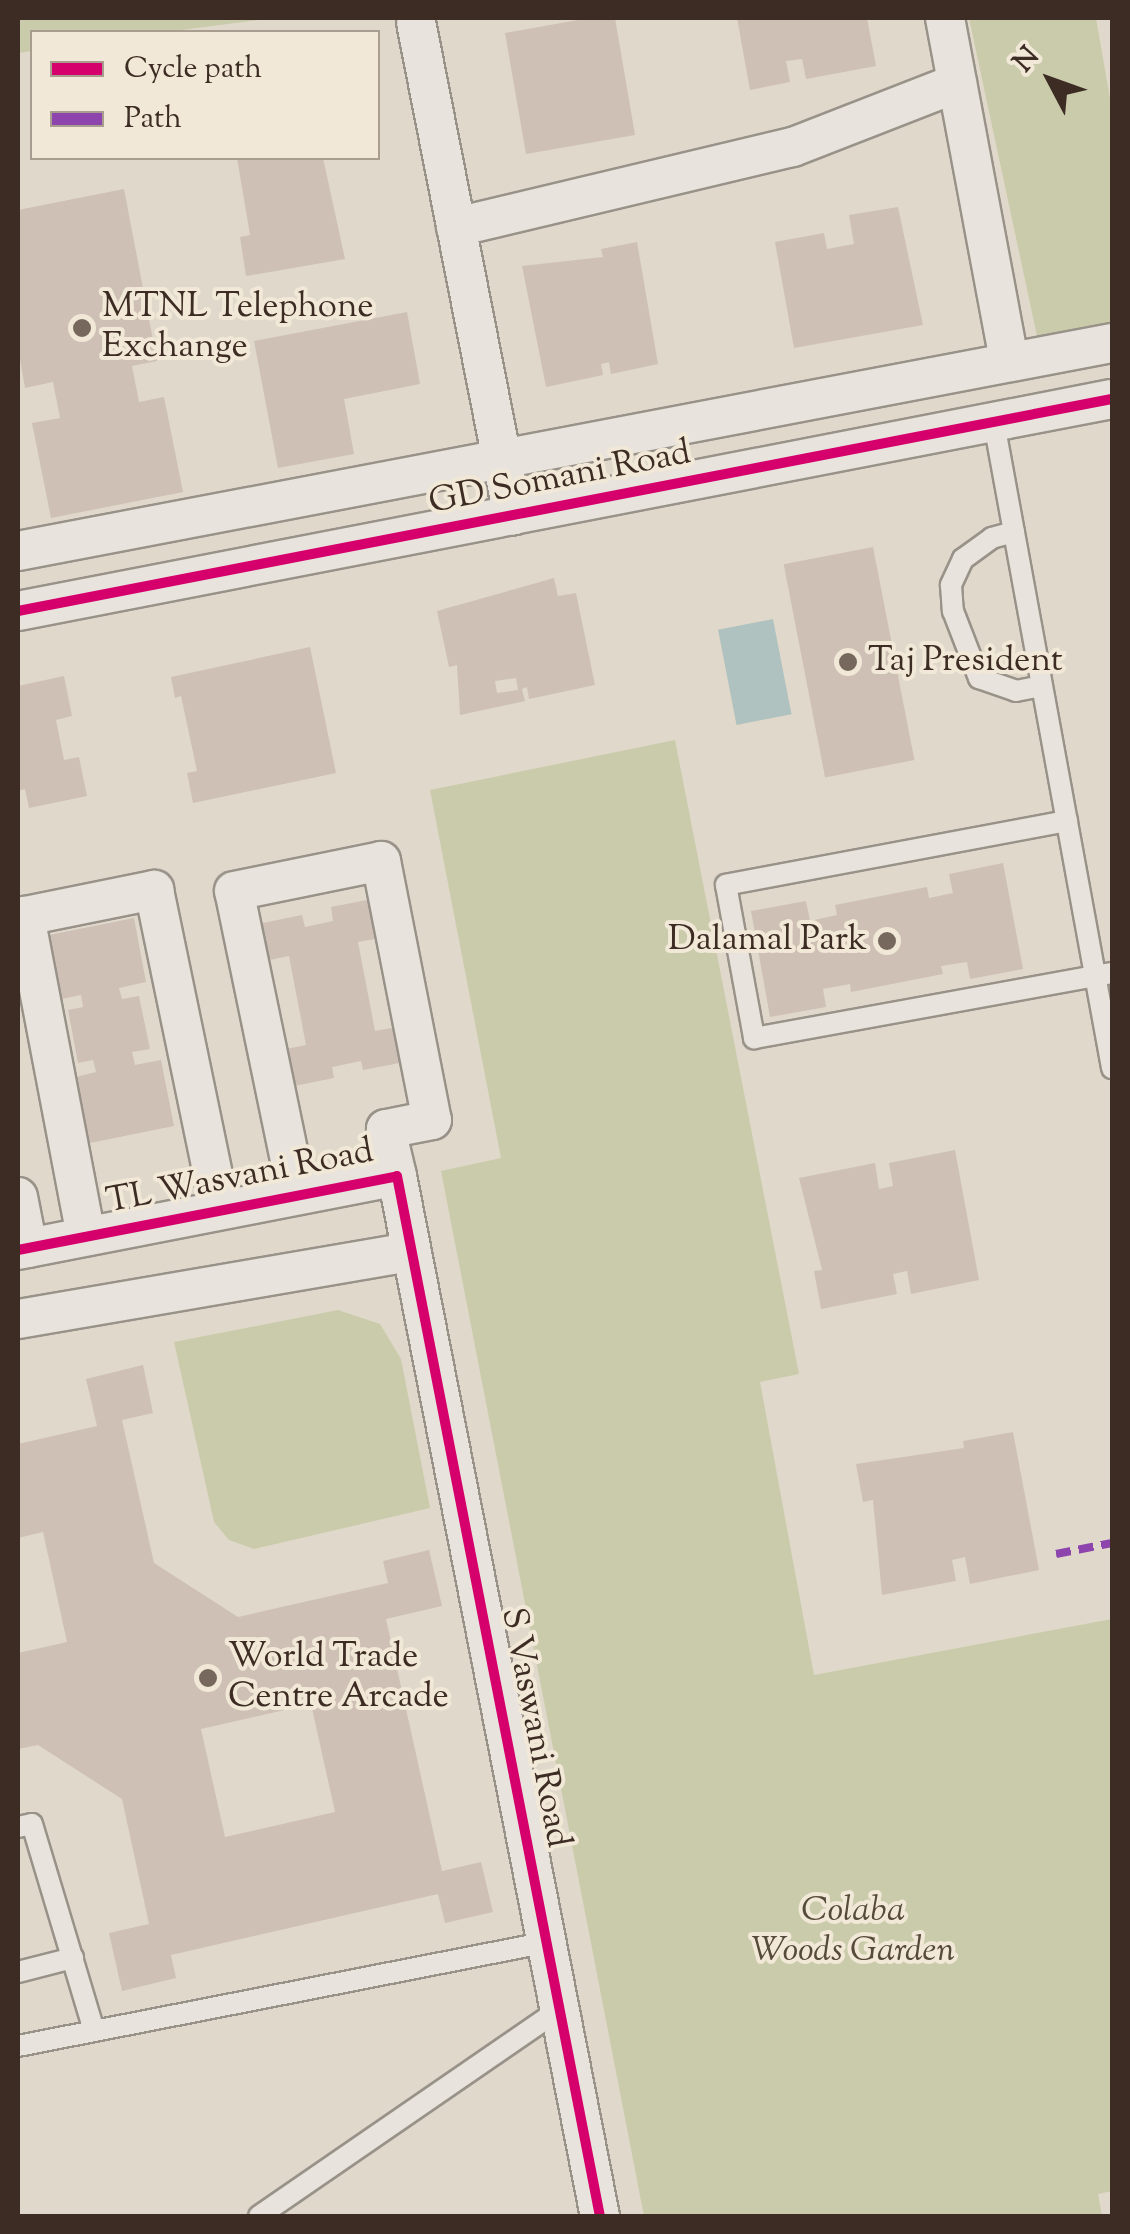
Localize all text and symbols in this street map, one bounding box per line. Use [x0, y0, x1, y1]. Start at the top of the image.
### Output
legend [30, 30, 380, 160]
north arrow [1000, 30, 1100, 130]
text: N [1005, 39, 1050, 82]
text: Cycle path [124, 48, 262, 91]
text: Path [124, 98, 182, 141]
place label: MTNL Telephone Exchange [102, 287, 374, 369]
marker: MTNL Telephone Exchange [71, 317, 93, 339]
street label: GD Somani Road [426, 433, 694, 525]
place label: Taj President [868, 641, 1063, 683]
marker: Taj President [837, 651, 859, 673]
place label: Dalamal Park [668, 920, 867, 962]
marker: Dalamal Park [876, 930, 898, 952]
street label: TL Wasvani Road [103, 1132, 377, 1224]
street label: S Vaswani Road [490, 1604, 578, 1852]
place label: World Trade Centre Arcade [228, 1637, 449, 1719]
marker: World Trade Centre Arcade [197, 1667, 219, 1689]
park label: Colaba Woods Garden [751, 1891, 955, 1973]

